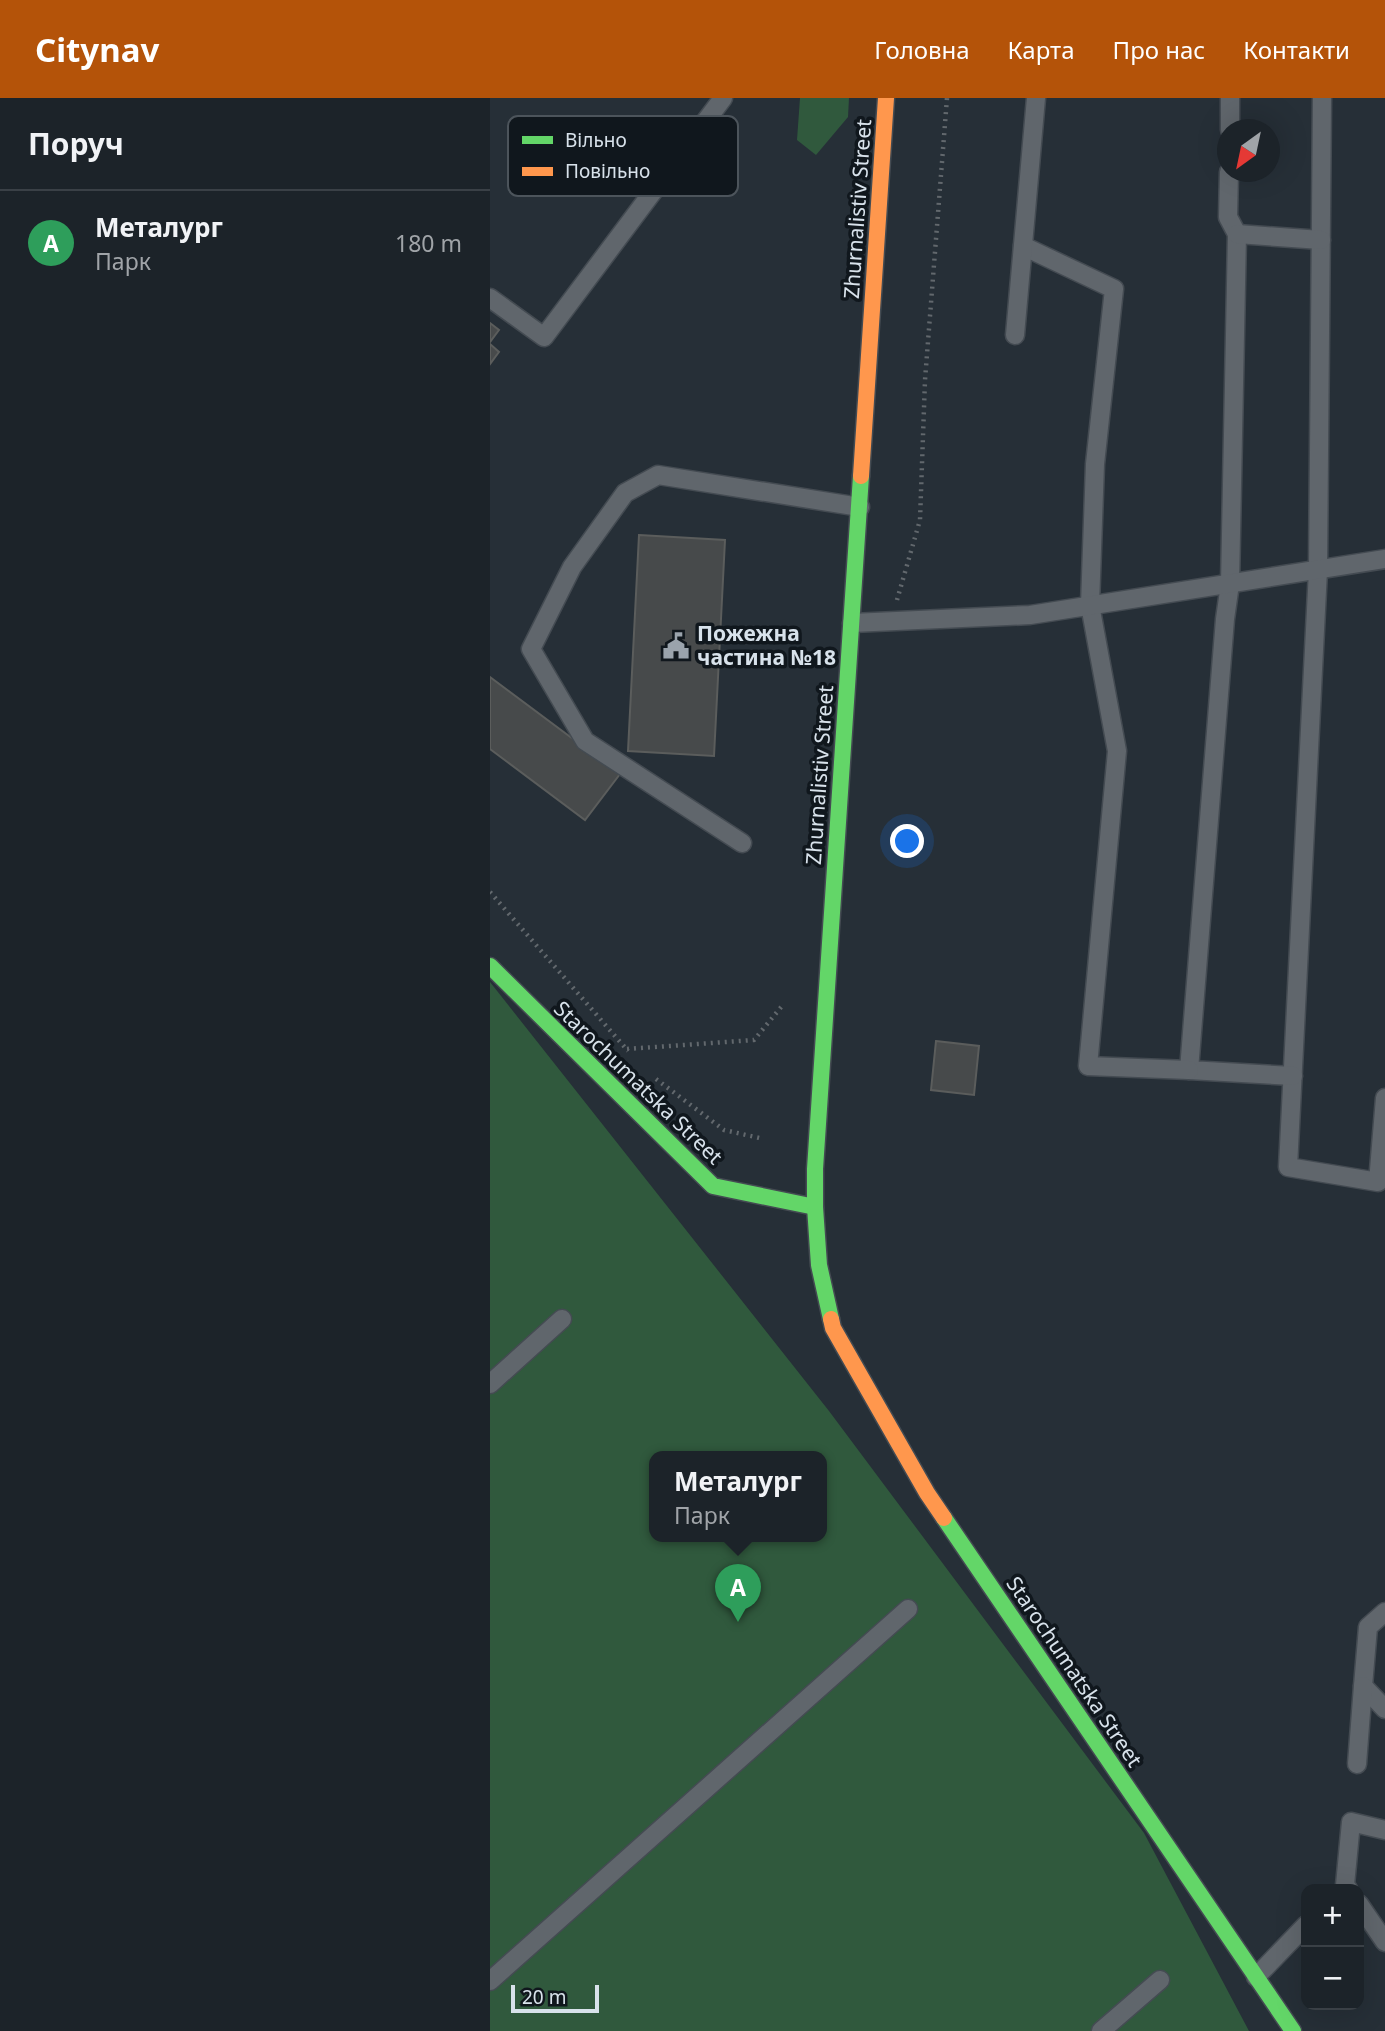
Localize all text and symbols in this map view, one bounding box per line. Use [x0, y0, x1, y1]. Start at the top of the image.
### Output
text: Citynav [35, 27, 159, 72]
text: Головна [874, 33, 970, 66]
text: Карта [1008, 33, 1075, 66]
text: Про нас [1113, 33, 1205, 66]
text: Контакти [1243, 33, 1350, 66]
legend [508, 116, 738, 196]
street label: Zhurnalistiv Street [837, 118, 877, 300]
north arrow [1217, 119, 1280, 182]
text: Поруч [28, 123, 124, 164]
text: Вільно [565, 127, 627, 153]
text: Повільно [565, 158, 650, 184]
text: Металург [95, 209, 223, 245]
text: A [43, 227, 59, 259]
text: 180 m [395, 227, 462, 259]
text: Парк [95, 245, 151, 277]
place label: Пожежна частина №18 [697, 619, 836, 671]
public building icon: Пожежна частина №18 [661, 631, 691, 661]
street label: Zhurnalistiv Street [799, 684, 839, 866]
your location [890, 824, 924, 858]
street label: Starochumatska Street [548, 994, 729, 1170]
popup [649, 1451, 827, 1542]
text: Металург [674, 1463, 802, 1499]
text: Парк [674, 1499, 730, 1531]
pin: A [715, 1564, 761, 1622]
street label: Starochumatska Street [1001, 1571, 1149, 1772]
map controls [1301, 1884, 1364, 2010]
button: + [1301, 1884, 1364, 1947]
button: − [1301, 1947, 1364, 2010]
scale bar [511, 1982, 598, 2014]
text: 20 m [522, 1984, 566, 2010]

